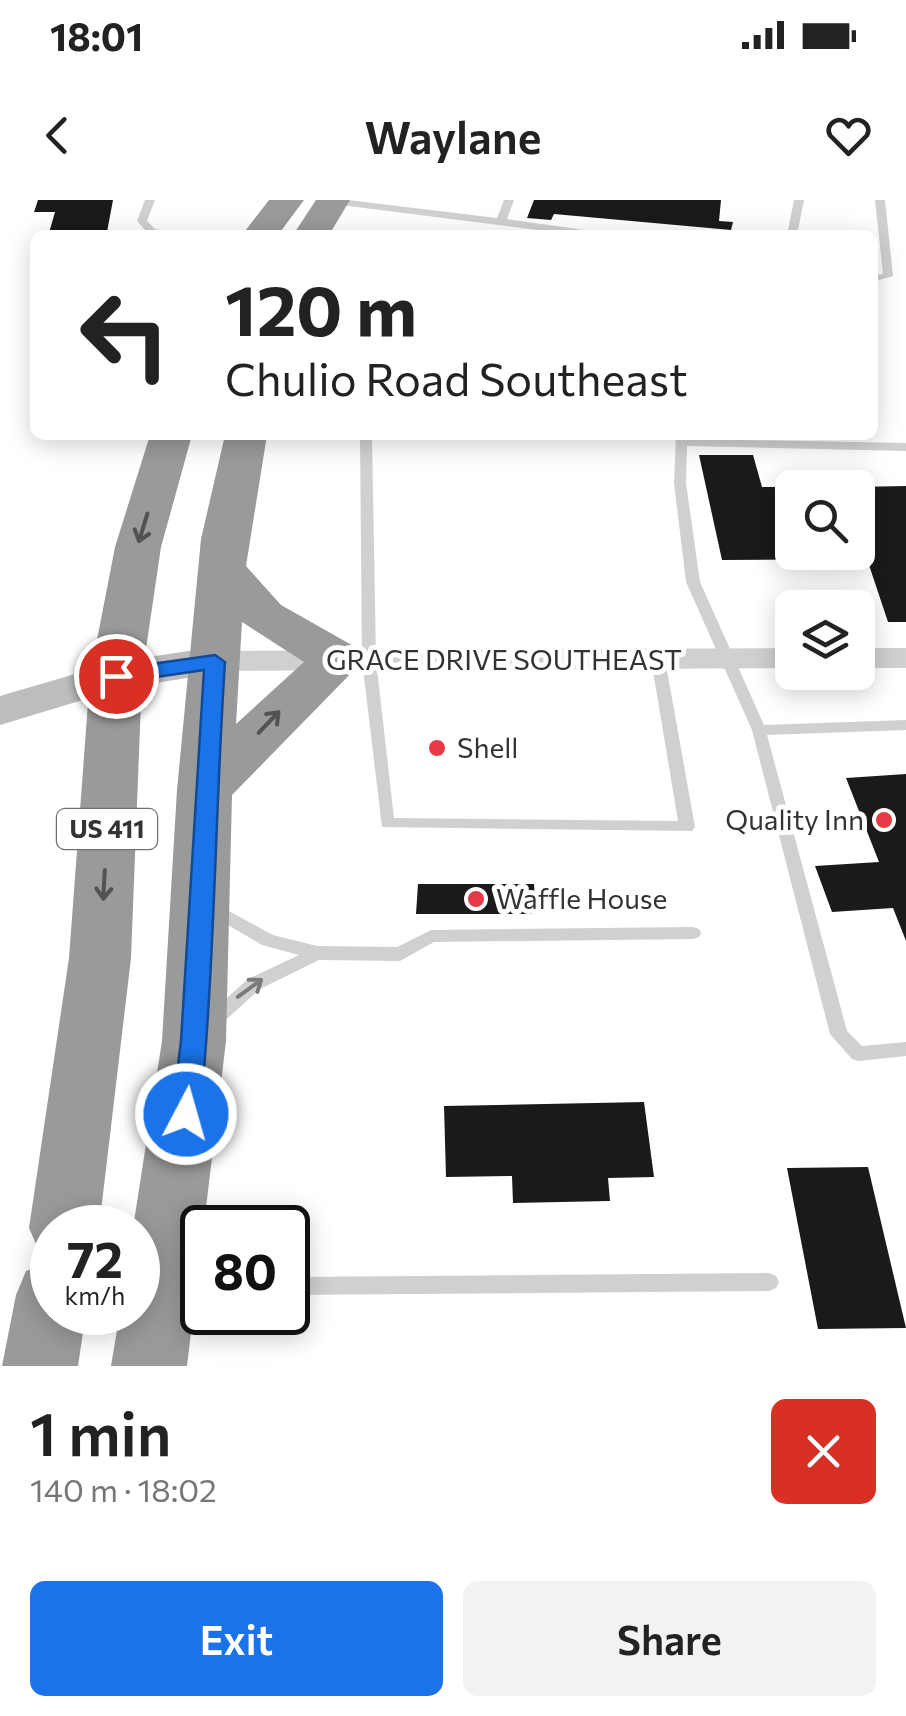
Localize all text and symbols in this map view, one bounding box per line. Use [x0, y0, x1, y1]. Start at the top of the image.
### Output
text: 18:01 [50, 12, 143, 59]
icon: back [30, 108, 85, 163]
text: Waylane [364, 108, 542, 163]
icon: heart [821, 108, 876, 163]
text: 120 m [225, 265, 417, 350]
icon: left [60, 270, 190, 400]
text: Chulio Road Southeast [225, 350, 688, 405]
map controls [775, 470, 875, 690]
button: search [775, 470, 875, 570]
one-way arrow [133, 512, 151, 544]
button: layers [775, 590, 875, 690]
pin [74, 634, 159, 719]
street label: GRACE DRIVE SOUTHEAST [326, 642, 682, 676]
icon: arrive [89, 649, 144, 704]
one-way arrow [257, 710, 280, 735]
place label: Shell [457, 730, 518, 764]
marker: Shell [426, 737, 448, 759]
place label: Quality Inn [725, 802, 864, 836]
road number: US 411 [57, 809, 157, 849]
marker: Quality Inn [873, 809, 895, 831]
one-way arrow [94, 869, 113, 901]
place label: Waffle House [496, 881, 667, 915]
marker: Waffle House [465, 888, 487, 910]
one-way arrow [236, 978, 263, 999]
position arrow [134, 1062, 238, 1166]
speed limit sign: 80 [180, 1205, 310, 1335]
text: 72 [67, 1227, 123, 1288]
text: km/h [65, 1280, 125, 1310]
text: 1 min [30, 1395, 171, 1468]
button: close [771, 1399, 876, 1504]
text: 140 m · 18:02 [30, 1469, 217, 1509]
button: Exit [30, 1581, 443, 1696]
button: Share [463, 1581, 876, 1696]

